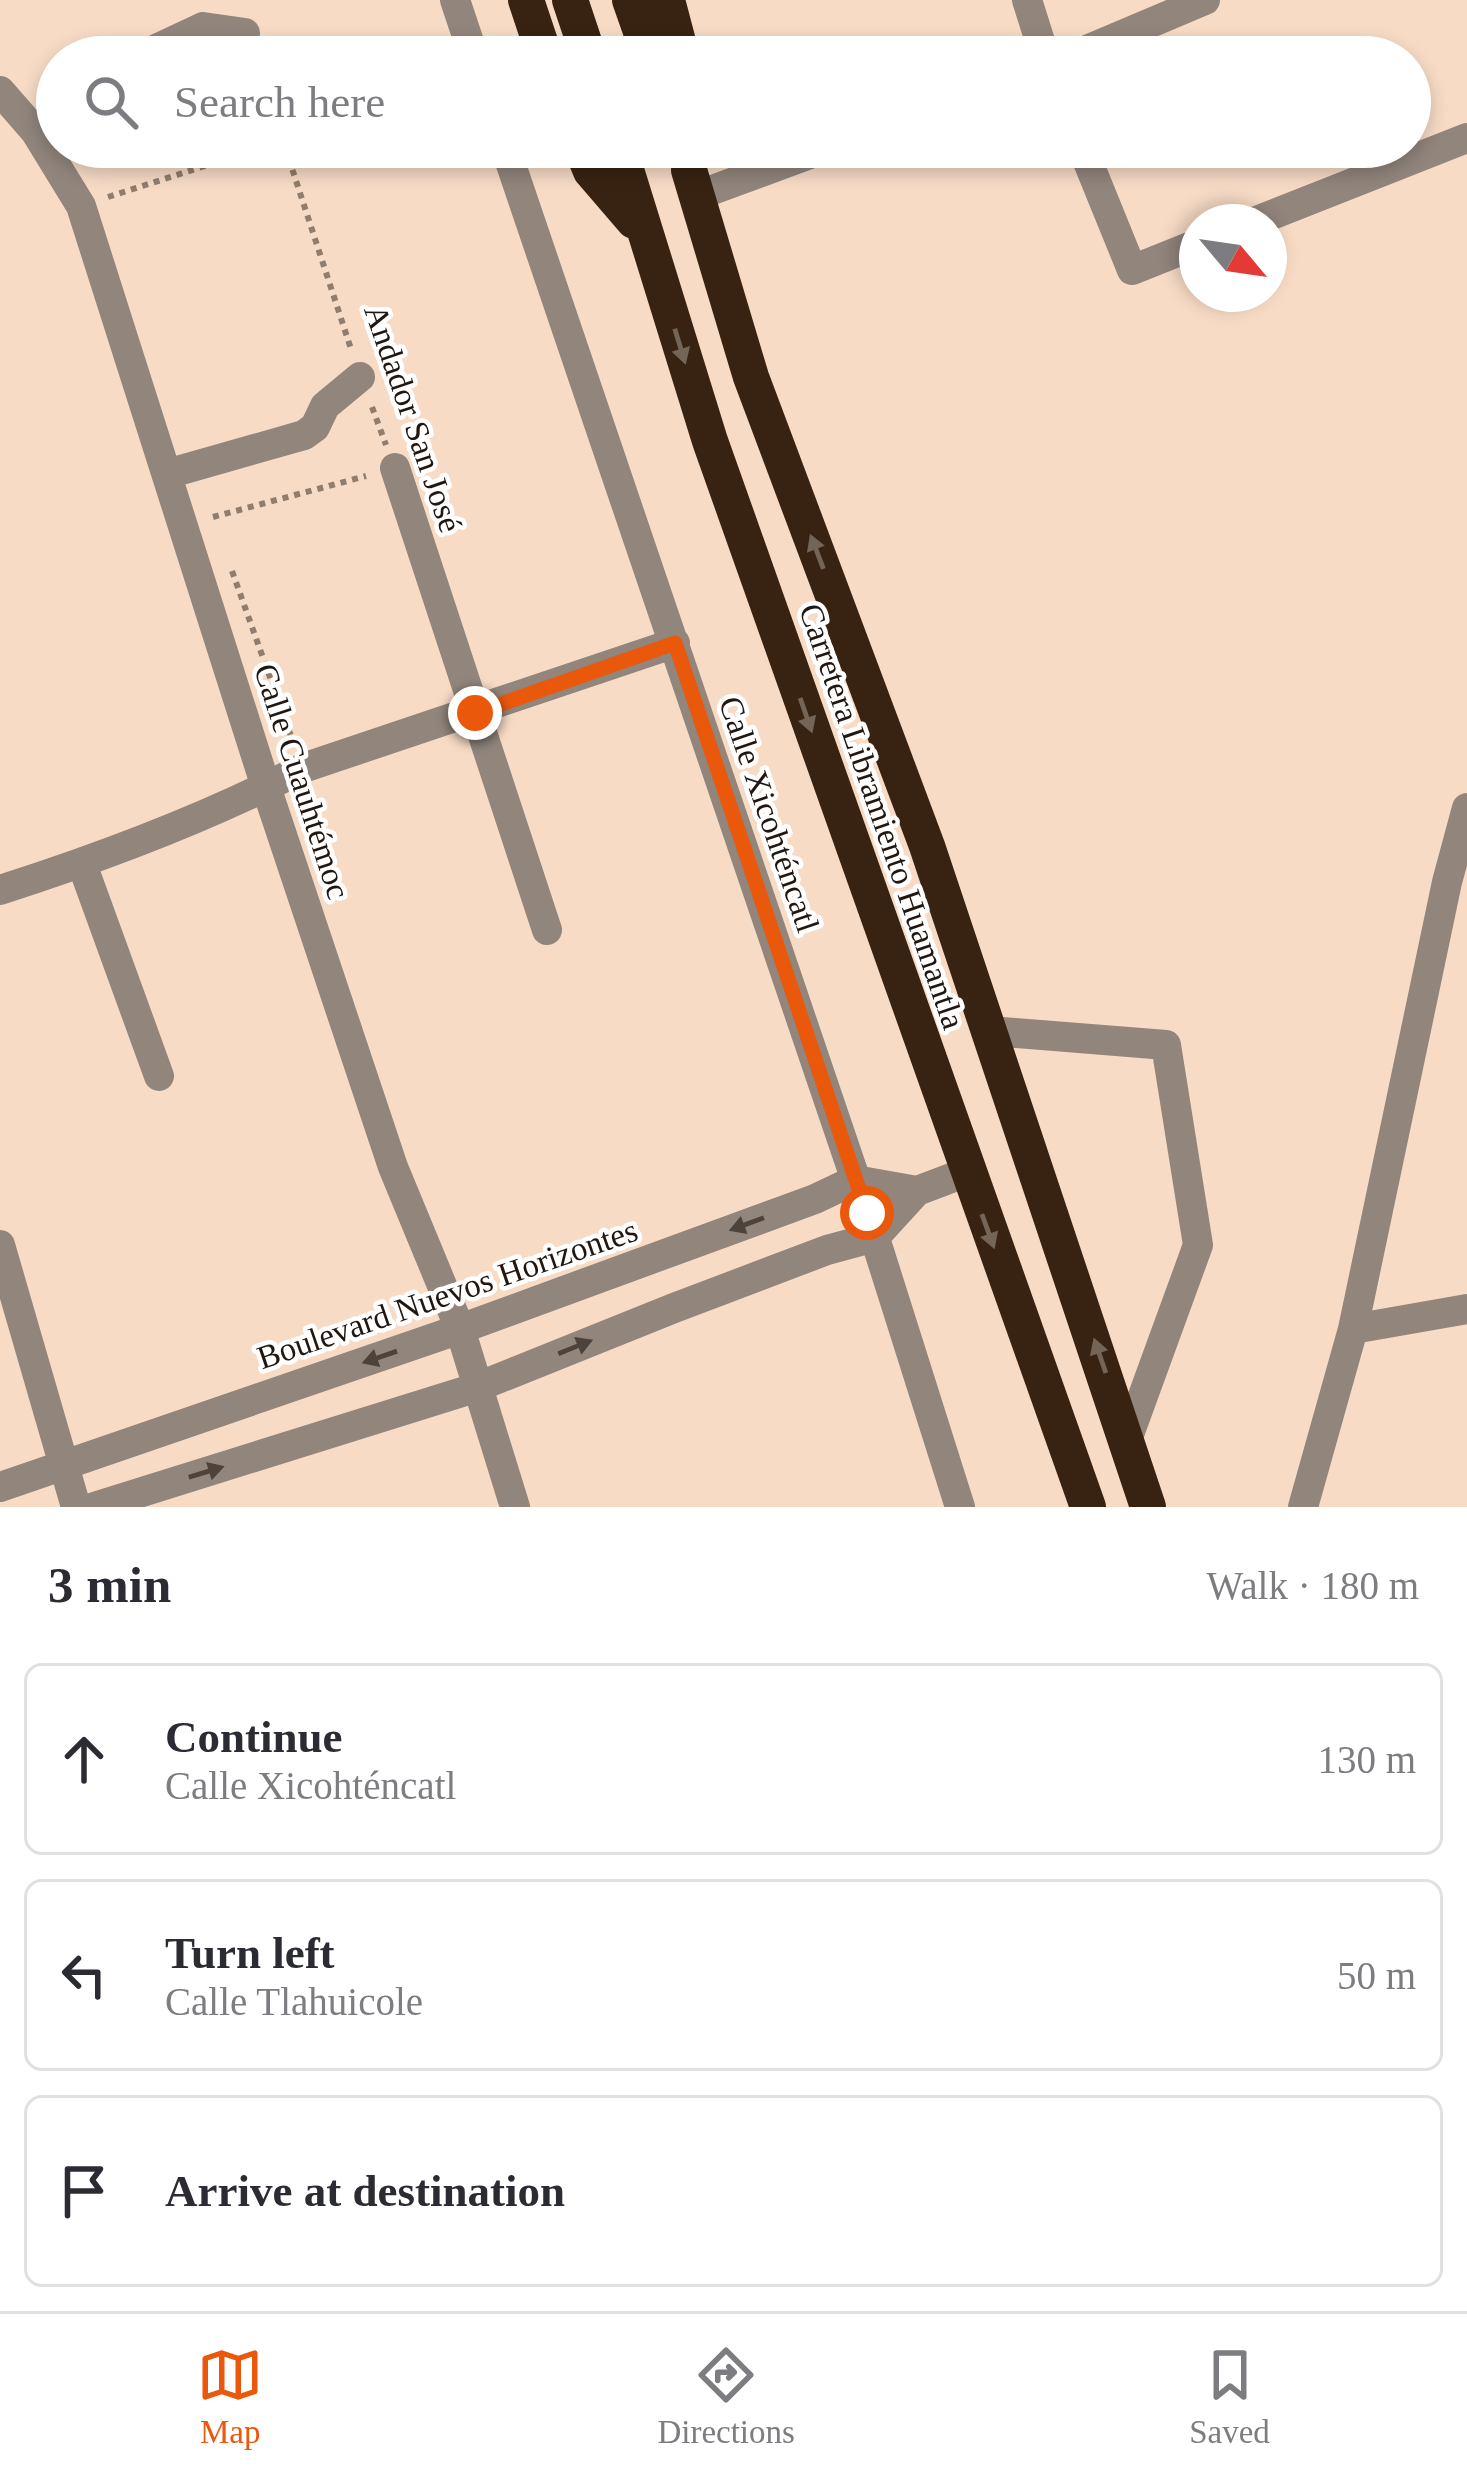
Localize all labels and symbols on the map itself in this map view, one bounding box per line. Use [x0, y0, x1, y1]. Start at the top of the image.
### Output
north arrow [1179, 204, 1287, 312]
street label: Andador San José [357, 300, 469, 537]
one-way arrow [672, 328, 690, 365]
one-way arrow [807, 534, 825, 570]
street label: Carretera Libramiento Huamantla [792, 599, 972, 1034]
street label: Calle Cuauhtémoc [247, 659, 357, 903]
route end [448, 686, 502, 740]
street label: Calle Xicohténcatl [712, 692, 826, 937]
one-way arrow [798, 697, 816, 733]
route start [840, 1186, 894, 1240]
street label: Boulevard Nuevos Horizontes [253, 1212, 642, 1376]
one-way arrow [980, 1213, 998, 1249]
one-way arrow [729, 1216, 765, 1234]
one-way arrow [558, 1337, 594, 1356]
one-way arrow [1090, 1337, 1108, 1373]
one-way arrow [361, 1348, 398, 1367]
one-way arrow [188, 1462, 225, 1480]

